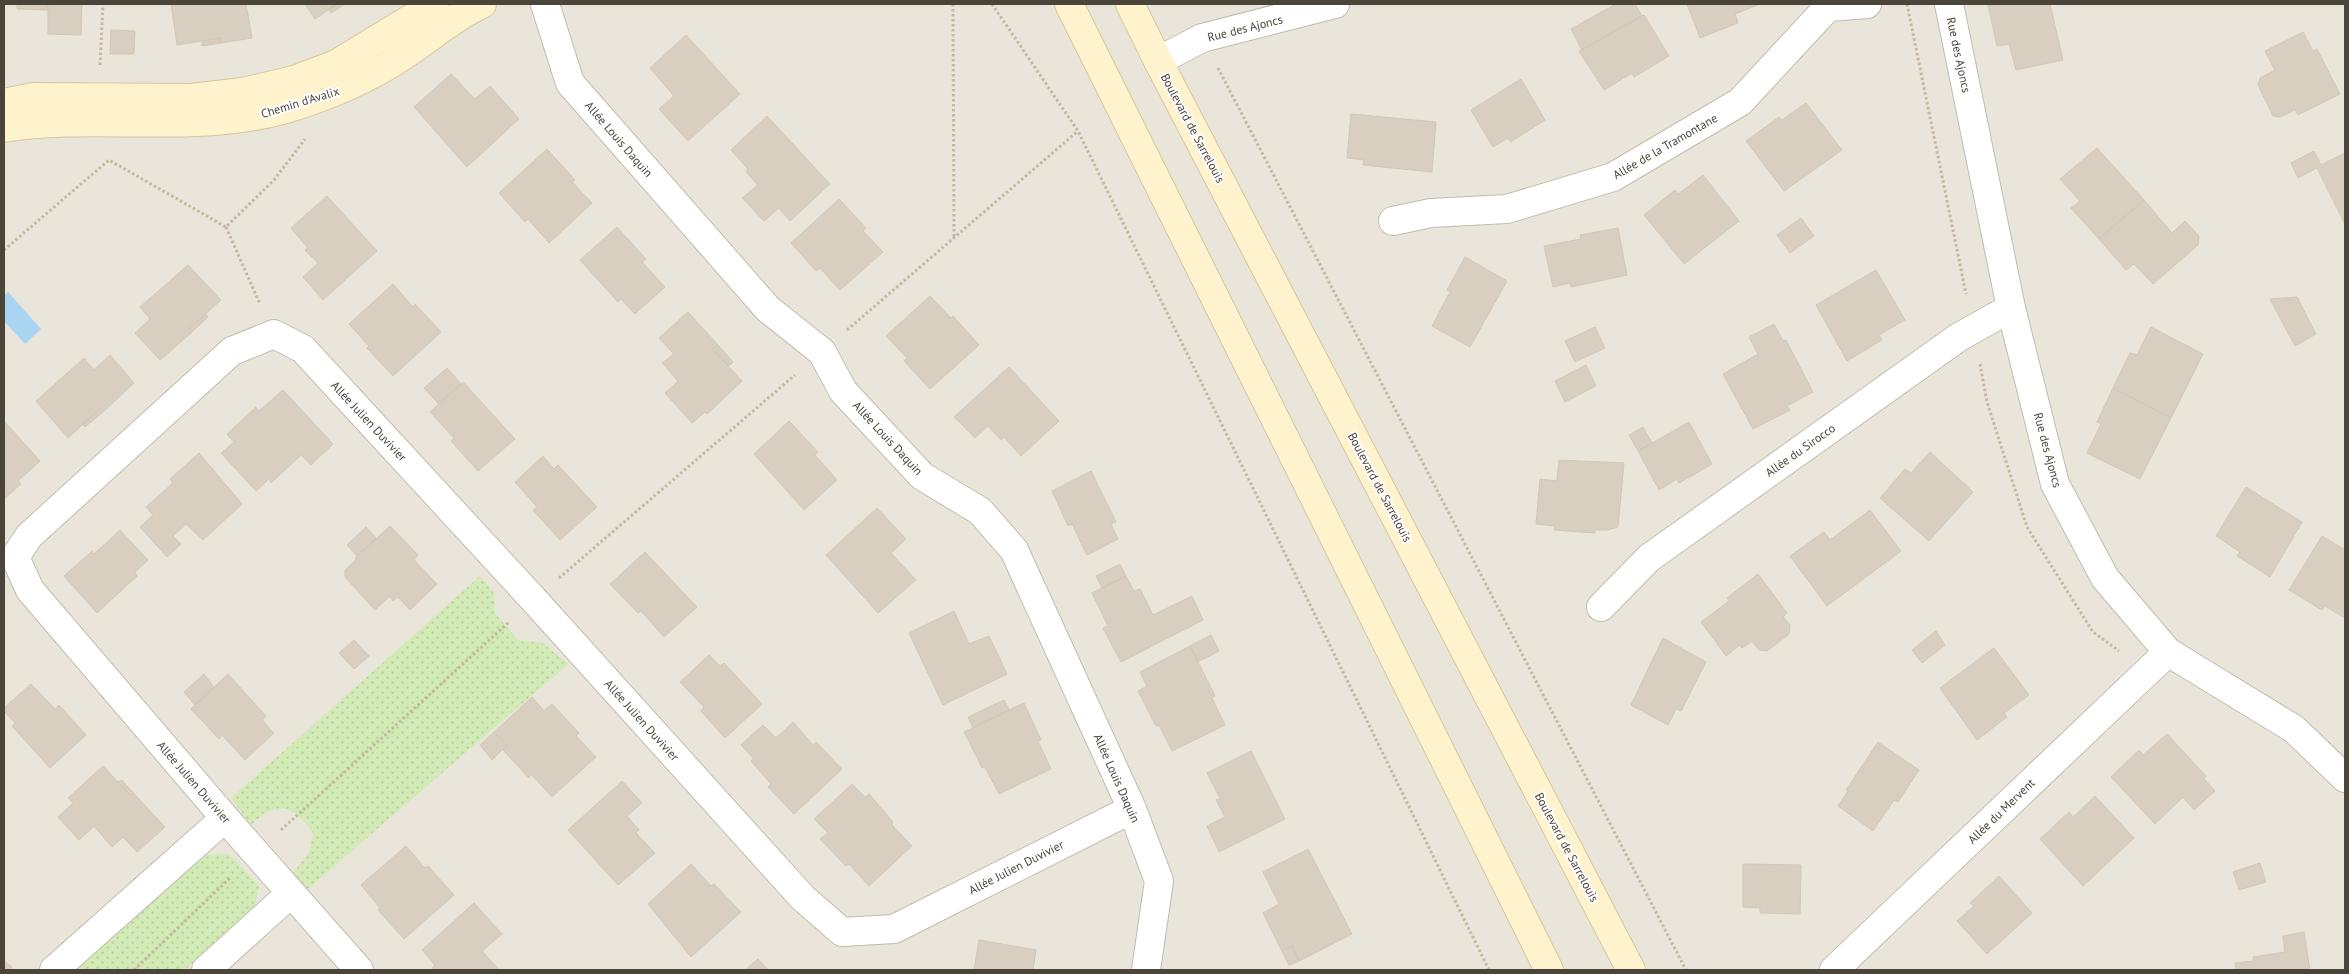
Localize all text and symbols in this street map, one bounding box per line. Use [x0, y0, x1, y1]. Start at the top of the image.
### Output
street label: Rue des Ajoncs [1206, 11, 1284, 45]
street label: Rue des Ajoncs [1944, 16, 1974, 94]
street label: Boulevard de Sarrelouis [1158, 71, 1228, 185]
street label: Chemin d'Avalix [259, 83, 341, 121]
street label: Allée Louis Daquin [582, 98, 656, 180]
street label: Allée de la Tramontane [1610, 110, 1720, 182]
street label: Allée Julien Duvivier [328, 378, 410, 464]
street label: Allée Louis Daquin [850, 398, 926, 478]
street label: Rue des Ajoncs [2031, 411, 2065, 489]
street label: Allée du Sirocco [1762, 420, 1838, 480]
street label: Boulevard de Sarrelouis [1345, 430, 1415, 544]
street label: Allée Julien Duvivier [602, 676, 682, 764]
street label: Allée Louis Daquin [1091, 731, 1143, 825]
street label: Allée Julien Duvivier [154, 738, 234, 826]
street label: Allée du Mervent [1964, 775, 2038, 847]
street label: Boulevard de Sarrelouis [1532, 790, 1602, 904]
street label: Allée Julien Duvivier [966, 837, 1066, 897]

